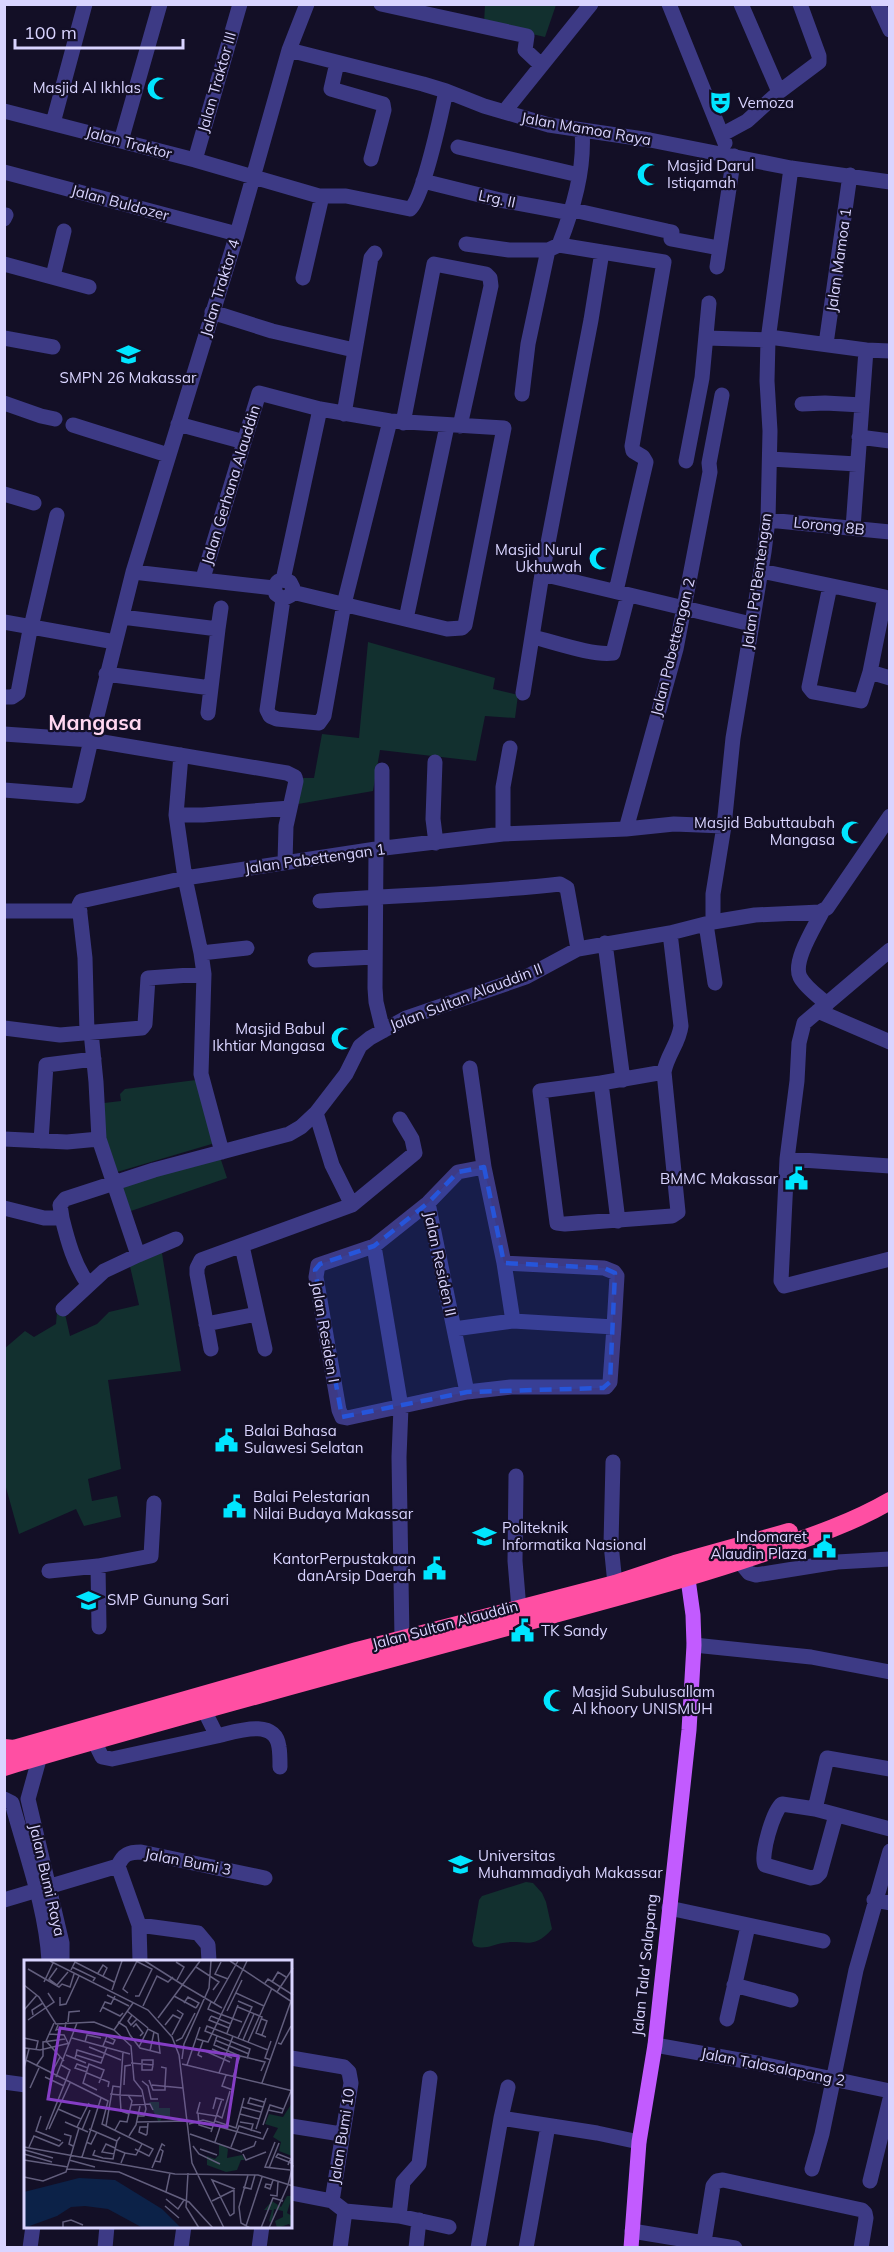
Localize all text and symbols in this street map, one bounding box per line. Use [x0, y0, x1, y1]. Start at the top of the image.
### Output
scale bar [15, 12, 183, 50]
text: 100 m [24, 21, 77, 44]
street label: Jalan Traktor III [193, 29, 240, 134]
mosque icon: Masjid Al Ikhlas [146, 75, 172, 101]
place label: Masjid Al Ikhlas [33, 78, 141, 97]
theatre icon: Vemoza [707, 90, 733, 116]
place label: Vemoza [738, 93, 794, 112]
street label: Jalan Mamoa Raya [520, 108, 653, 149]
street label: Jalan Traktor [84, 122, 175, 163]
place label: Masjid Darul Istiqamah [667, 156, 754, 192]
mosque icon: Masjid Darul Istiqamah [636, 162, 662, 188]
street label: Jalan Buldozer [69, 180, 172, 225]
street label: Lrg. II [477, 185, 518, 212]
street label: Jalan Mamoa 1 [822, 207, 855, 313]
street label: Jalan Traktor 4 [196, 237, 243, 339]
school or university icon: SMPN 26 Makassar [115, 341, 141, 367]
place label: SMPN 26 Makassar [60, 368, 197, 387]
street label: Jalan Gerhana Alauddin [197, 403, 264, 567]
street label: Jalan Pa'Bentengan [738, 512, 775, 650]
street label: Lorong 8B [792, 512, 866, 539]
place label: Masjid Nurul Ukhuwah [495, 540, 582, 576]
mosque icon: Masjid Nurul Ukhuwah [587, 546, 613, 572]
street label: Jalan Pabettengan 2 [646, 576, 699, 718]
district label: Mangasa [48, 709, 142, 735]
place label: Masjid Babuttaubah Mangasa [694, 813, 835, 849]
mosque icon: Masjid Babuttaubah Mangasa [840, 819, 866, 845]
street label: Jalan Pabettengan 1 [243, 839, 386, 878]
street label: Jalan Sultan Alauddin II [387, 959, 545, 1034]
place label: Masjid Babul Ikhtiar Mangasa [212, 1019, 325, 1055]
mosque icon: Masjid Babul Ikhtiar Mangasa [330, 1025, 356, 1051]
public building icon: BMMC Makassar [783, 1166, 809, 1192]
place label: BMMC Makassar [660, 1169, 779, 1188]
street label: Jalan Residen II [420, 1210, 461, 1318]
street label: Jalan Residen I [307, 1280, 344, 1384]
place label: Balai Bahasa Sulawesi Selatan [244, 1421, 364, 1457]
public building icon: Balai Bahasa Sulawesi Selatan [213, 1427, 239, 1453]
place label: Balai Pelestarian Nilai Budaya Makassar [253, 1487, 414, 1523]
public building icon: Balai Pelestarian Nilai Budaya Makassar [222, 1493, 248, 1519]
place label: Politeknik Informatika Nasional [502, 1518, 646, 1554]
school or university icon: Politeknik Informatika Nasional [471, 1524, 497, 1550]
place label: Indomaret Alaudin Plaza [710, 1527, 807, 1563]
public building icon: Indomaret Alaudin Plaza [812, 1533, 838, 1559]
place label: KantorPerpustakaan danArsip Daerah [273, 1549, 416, 1585]
public building icon: KantorPerpustakaan danArsip Daerah [421, 1555, 447, 1581]
school or university icon: SMP Gunung Sari [76, 1587, 102, 1613]
place label: SMP Gunung Sari [107, 1590, 229, 1609]
street label: Jalan Sultan Alauddin [370, 1596, 520, 1653]
public building icon: TK Sandy [510, 1618, 536, 1644]
place label: TK Sandy [541, 1621, 608, 1640]
place label: Masjid Subulusallam Al khoory UNISMUH [572, 1682, 715, 1718]
mosque icon: Masjid Subulusallam Al khoory UNISMUH [541, 1688, 567, 1714]
street label: Jalan Bumi Raya [25, 1822, 70, 1938]
street label: Jalan Bumi 3 [143, 1844, 233, 1879]
place label: Universitas Muhammadiyah Makassar [478, 1846, 663, 1882]
school or university icon: Universitas Muhammadiyah Makassar [447, 1852, 473, 1878]
street label: Jalan Tala' Salapang [628, 1893, 661, 2037]
inset map [24, 1960, 292, 2228]
street label: Jalan Talasalapang 2 [699, 2043, 847, 2090]
street label: Jalan Bumi 10 [325, 2087, 358, 2185]

